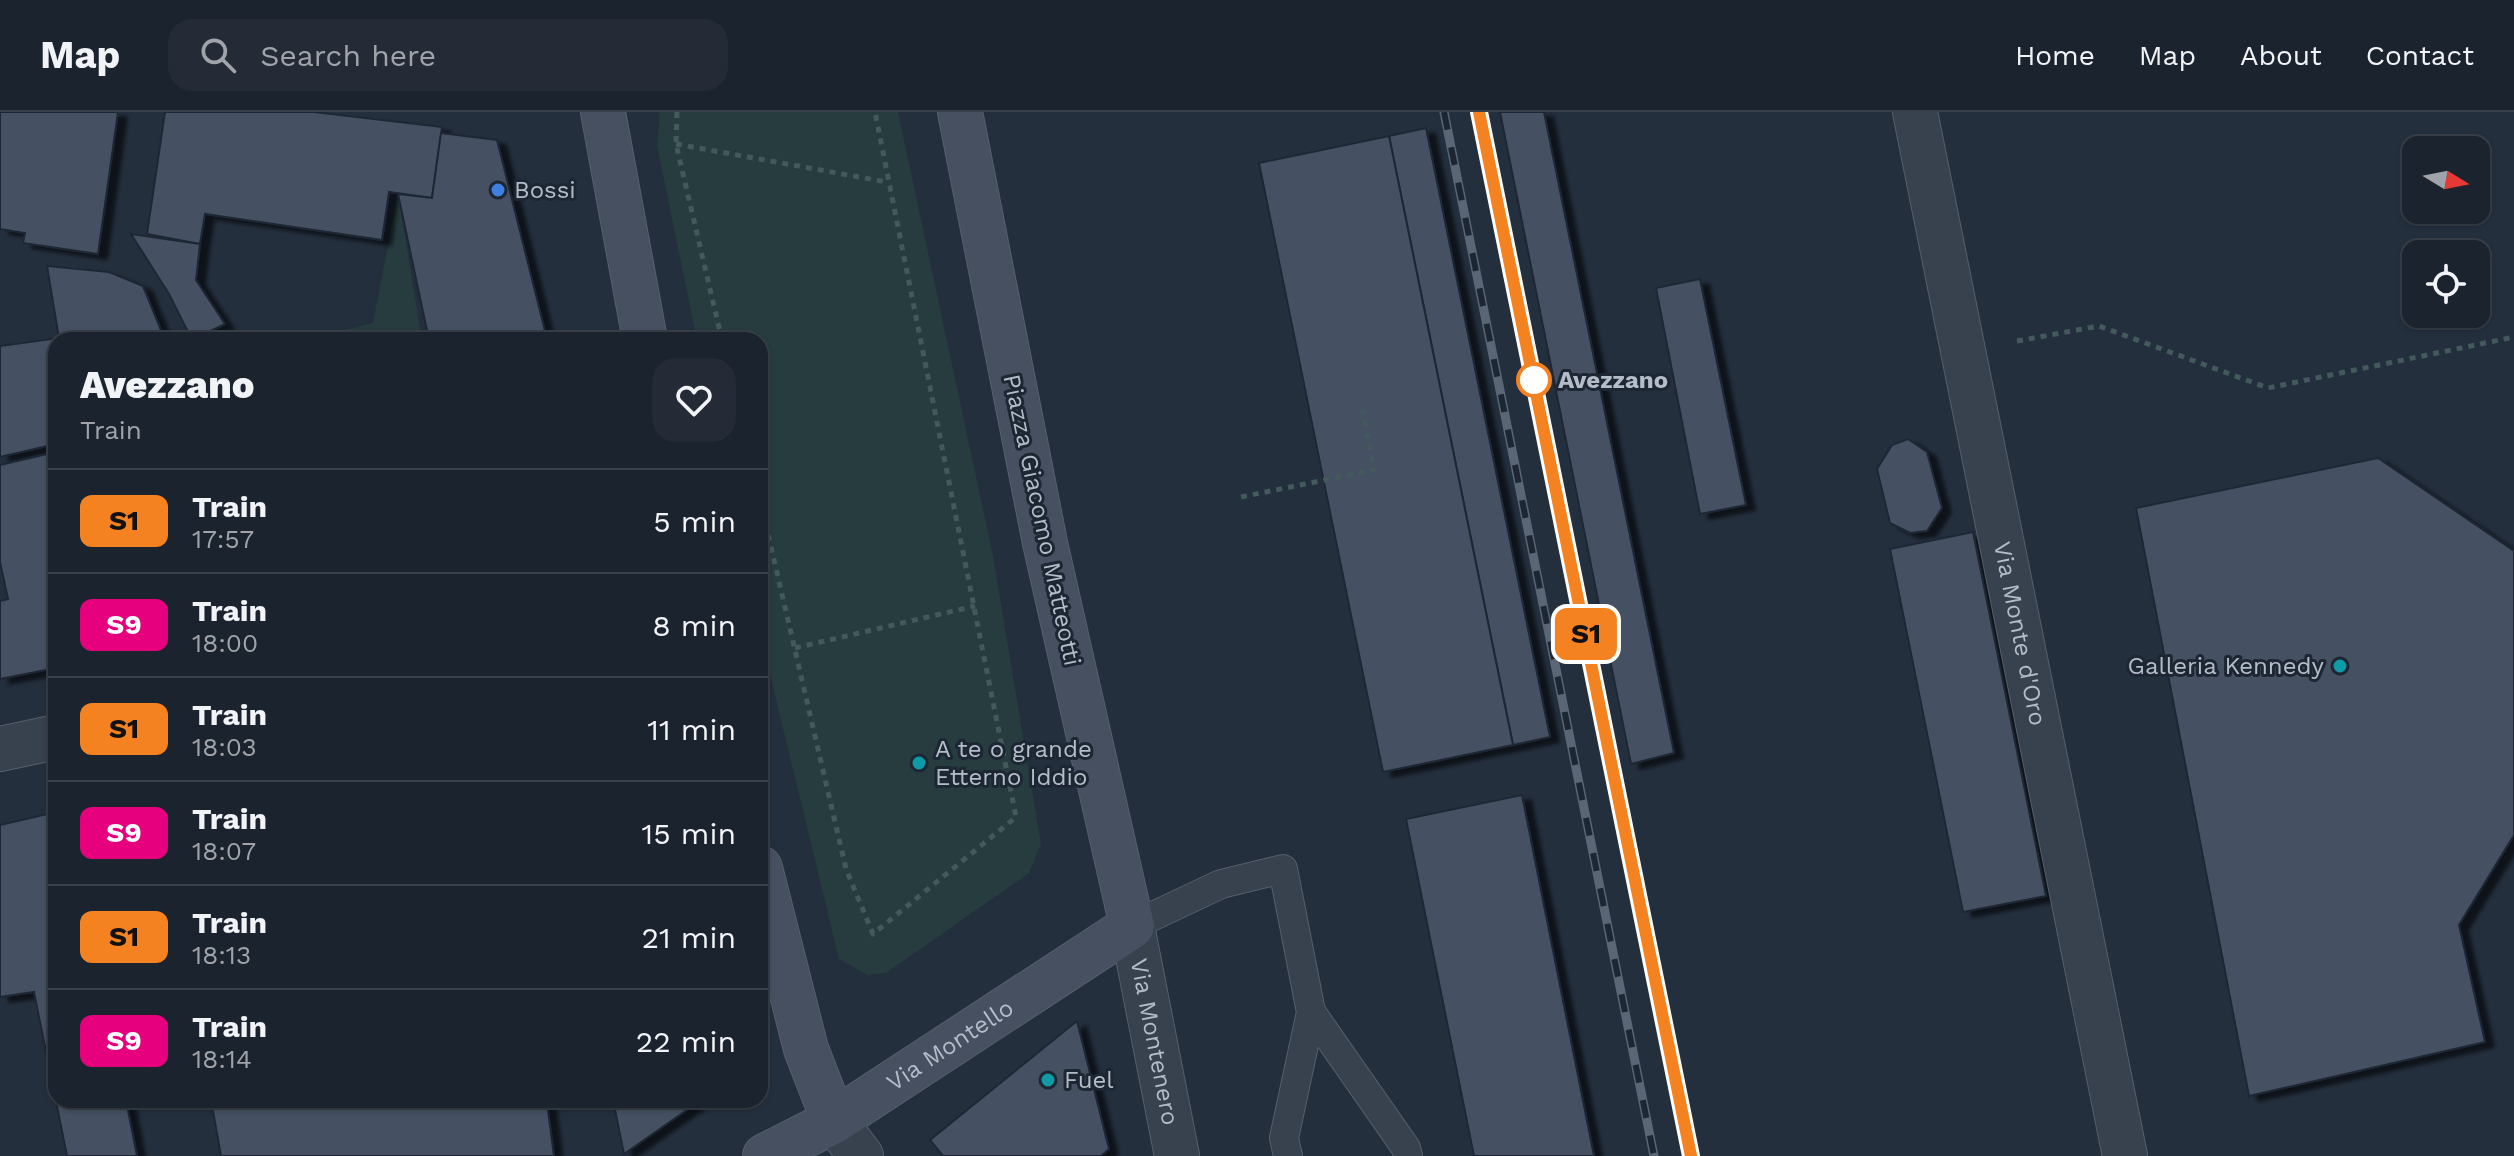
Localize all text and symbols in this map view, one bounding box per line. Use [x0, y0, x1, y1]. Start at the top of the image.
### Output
search box [168, 19, 728, 91]
text: Map [40, 33, 120, 77]
icon: search [196, 33, 240, 77]
text: Search here [260, 38, 436, 73]
text: Home [2015, 39, 2095, 72]
text: Map [2139, 39, 2196, 72]
text: About [2240, 39, 2322, 72]
text: Contact [2366, 39, 2474, 72]
north arrow [2402, 136, 2490, 224]
map controls [2402, 136, 2490, 328]
place label: Bossi [514, 176, 576, 204]
marker: Bossi [489, 181, 507, 199]
button: locate [2402, 240, 2490, 328]
button: heart [652, 358, 736, 442]
text: Avezzano [80, 363, 255, 407]
marker: Avezzano [1517, 363, 1551, 397]
place label: Avezzano [1558, 366, 1668, 394]
street label: Piazza Giacomo Matteotti [997, 372, 1087, 668]
text: Train [80, 415, 142, 445]
text: Train [192, 489, 267, 524]
text: S1 [109, 504, 139, 537]
text: 5 min [653, 504, 736, 539]
text: 17:57 [192, 524, 254, 554]
street label: Via Monte d'Oro [1988, 539, 2052, 728]
text: Train [192, 593, 267, 628]
text: S9 [106, 608, 142, 641]
text: 8 min [652, 608, 736, 643]
line badge: S1 [1550, 608, 1622, 660]
text: S1 [1571, 617, 1601, 650]
text: 18:00 [192, 628, 258, 658]
place label: Galleria Kennedy [2128, 652, 2325, 680]
marker: Galleria Kennedy [2331, 657, 2349, 675]
text: Train [192, 697, 267, 732]
text: S1 [109, 712, 139, 745]
text: 11 min [647, 712, 736, 747]
text: 18:03 [192, 732, 257, 762]
place label: A te o grande Etterno Iddio [935, 735, 1092, 791]
marker: A te o grande Etterno Iddio [910, 754, 928, 772]
text: Train [192, 801, 267, 836]
text: S9 [106, 816, 142, 849]
text: 15 min [641, 816, 736, 851]
text: 18:07 [192, 836, 256, 866]
text: Train [192, 905, 267, 940]
text: S1 [109, 920, 139, 953]
text: 21 min [641, 920, 736, 955]
text: 18:13 [192, 940, 251, 970]
street label: Via Montenero [1125, 956, 1185, 1127]
street label: Via Montello [881, 994, 1019, 1097]
text: Train [192, 1009, 267, 1044]
text: S9 [106, 1024, 142, 1057]
text: 22 min [636, 1024, 736, 1059]
text: 18:14 [192, 1044, 252, 1074]
place label: Fuel [1064, 1066, 1114, 1094]
marker: Fuel [1039, 1071, 1057, 1089]

